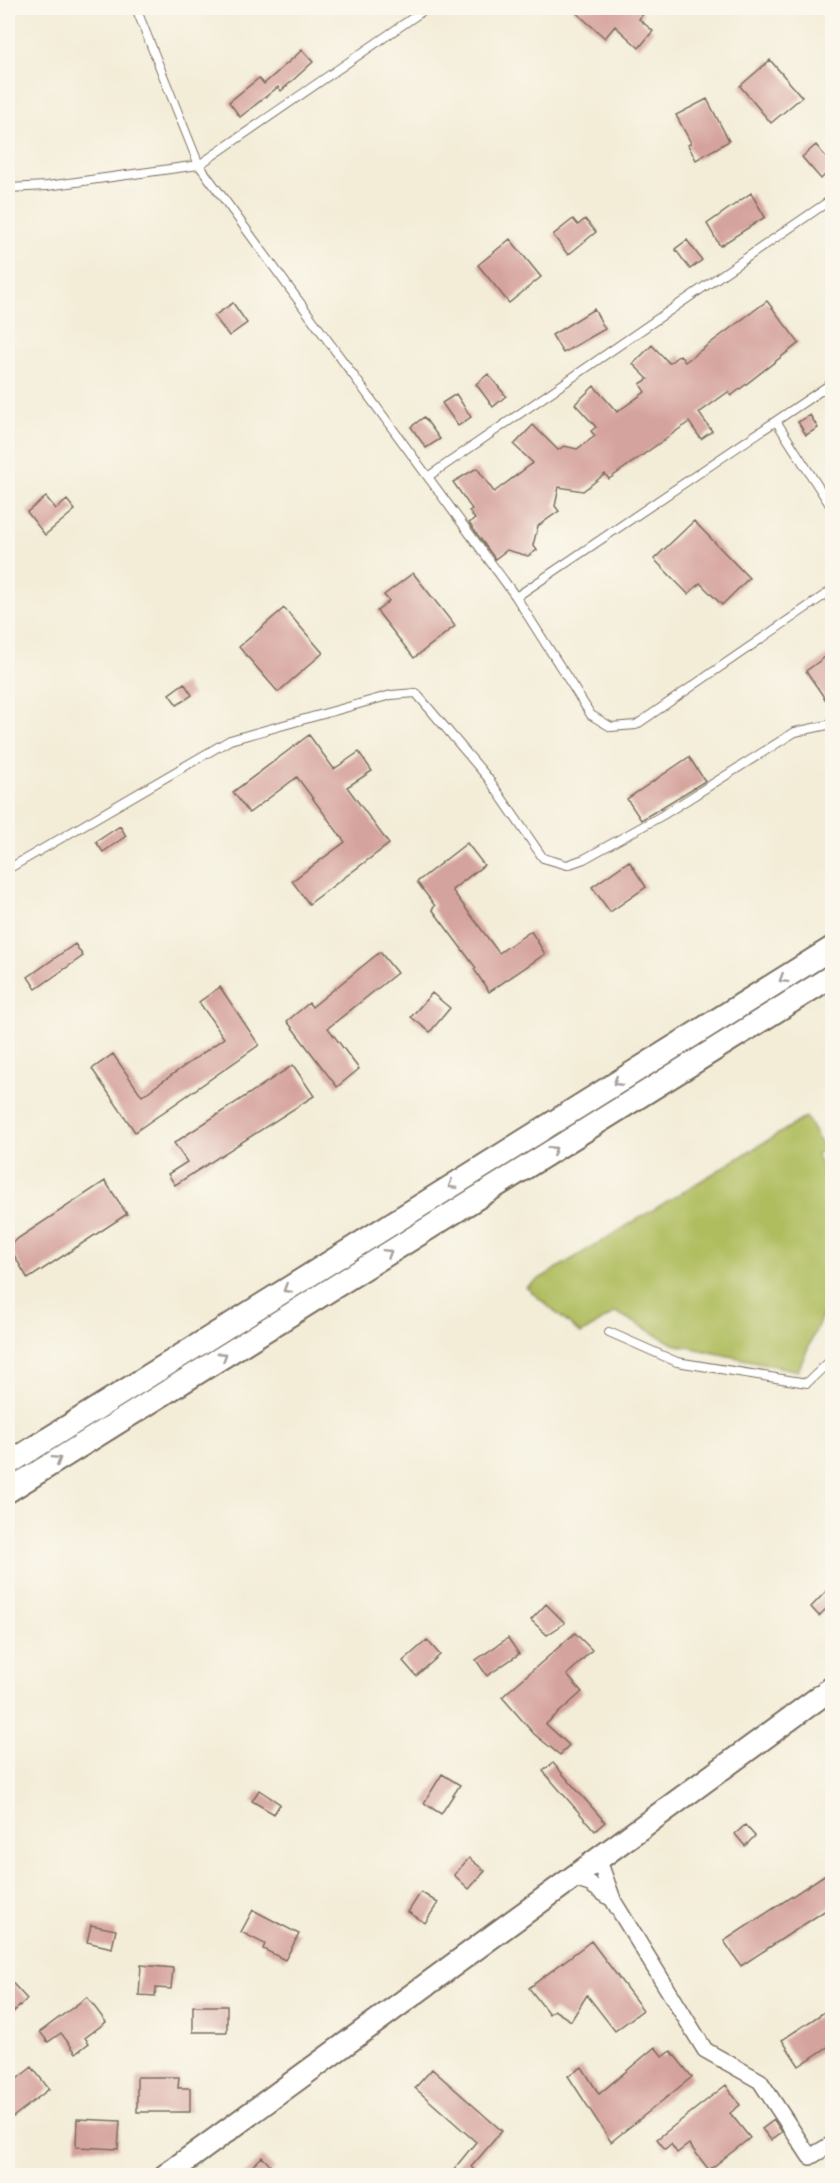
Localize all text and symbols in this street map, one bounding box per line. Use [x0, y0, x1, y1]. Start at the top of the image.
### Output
one-way arrow [779, 971, 789, 983]
one-way arrow [613, 1075, 624, 1086]
one-way arrow [547, 1146, 558, 1157]
one-way arrow [448, 1178, 458, 1190]
one-way arrow [382, 1249, 392, 1261]
one-way arrow [283, 1281, 293, 1293]
one-way arrow [216, 1353, 227, 1364]
one-way arrow [51, 1455, 61, 1467]

